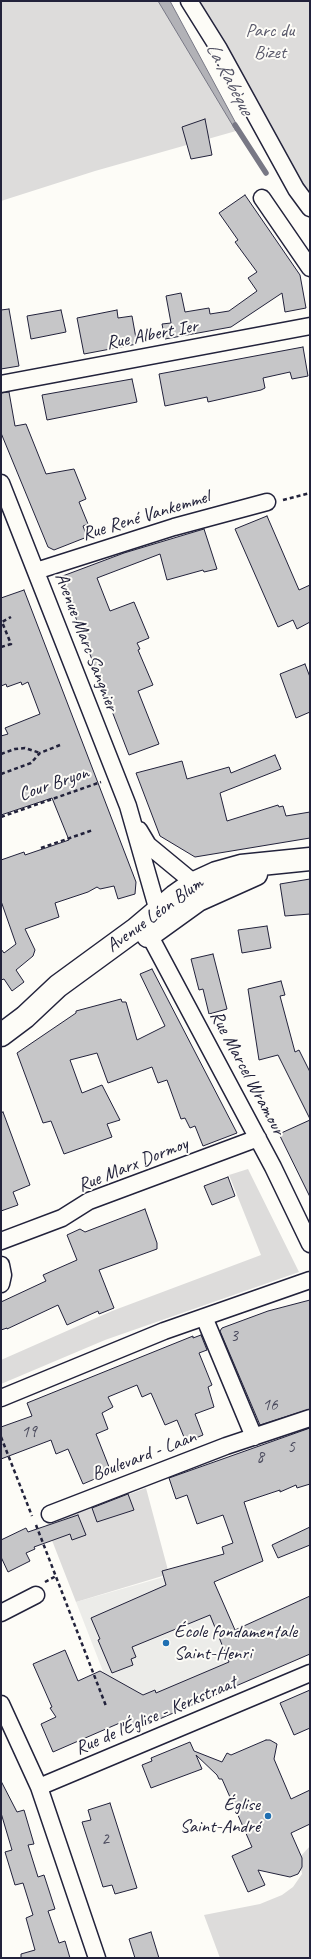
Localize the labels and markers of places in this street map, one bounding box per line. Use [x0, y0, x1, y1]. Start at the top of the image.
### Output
place label: École fondamentale Saint-Henri [174, 1621, 297, 1665]
marker: École fondamentale Saint-Henri [161, 1638, 171, 1648]
place label: Église Saint-André [180, 1794, 260, 1838]
marker: Église Saint-André [263, 1811, 273, 1821]

